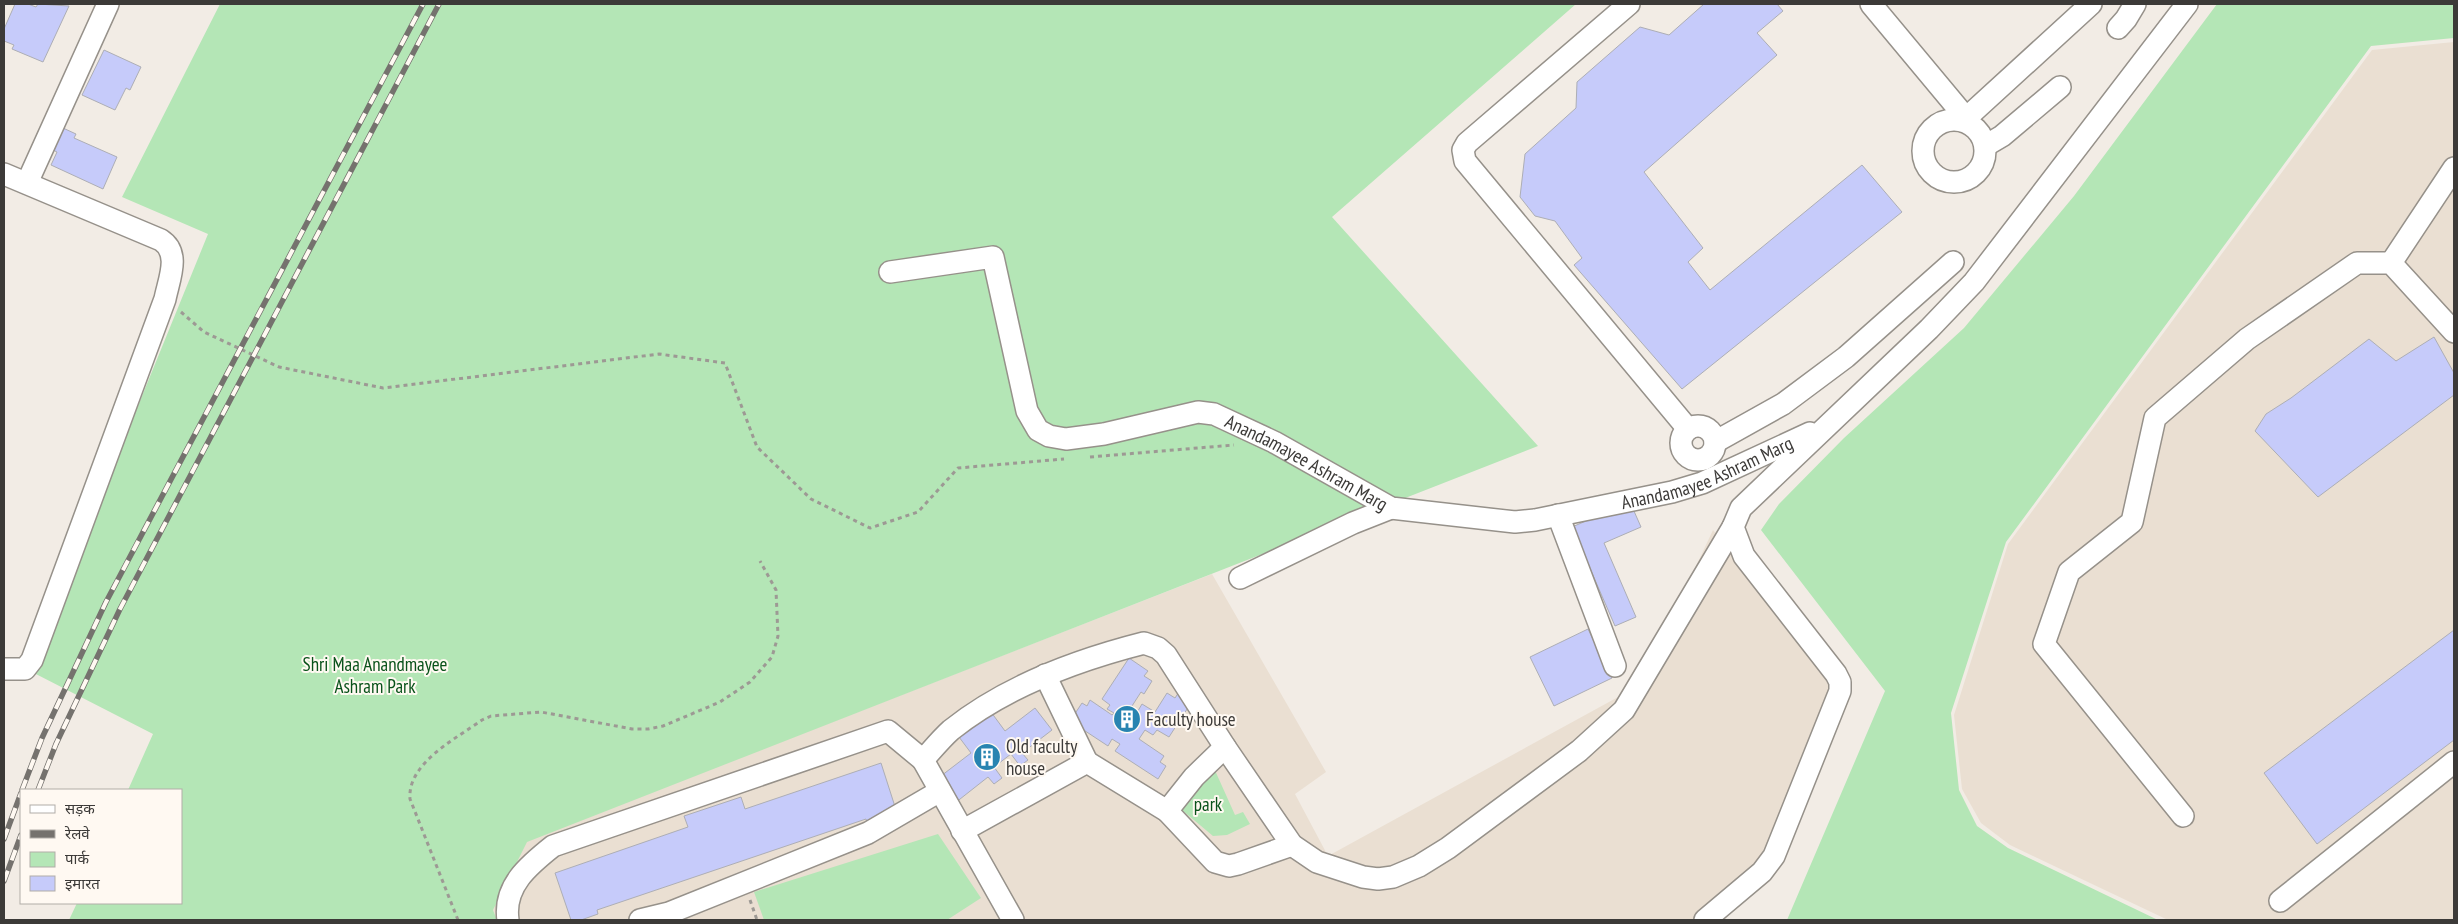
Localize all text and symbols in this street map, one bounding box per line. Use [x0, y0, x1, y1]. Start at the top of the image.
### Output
street label: Anandamayee Ashram Marg [1221, 409, 1392, 516]
street label: Anandamayee Ashram Marg [1619, 431, 1797, 514]
park label: Shri Maa Anandmayee Ashram Park [303, 652, 448, 698]
building icon: Faculty house [1112, 704, 1142, 734]
place label: Faculty house [1146, 707, 1236, 731]
place label: Old faculty house [1006, 734, 1078, 780]
building icon: Old faculty house [972, 742, 1002, 772]
legend [20, 789, 182, 904]
park label: park [1194, 792, 1223, 816]
text: सड़क [65, 799, 95, 818]
text: रेलवे [64, 824, 90, 843]
text: पार्क [65, 849, 89, 868]
text: इमारत [65, 874, 100, 893]

